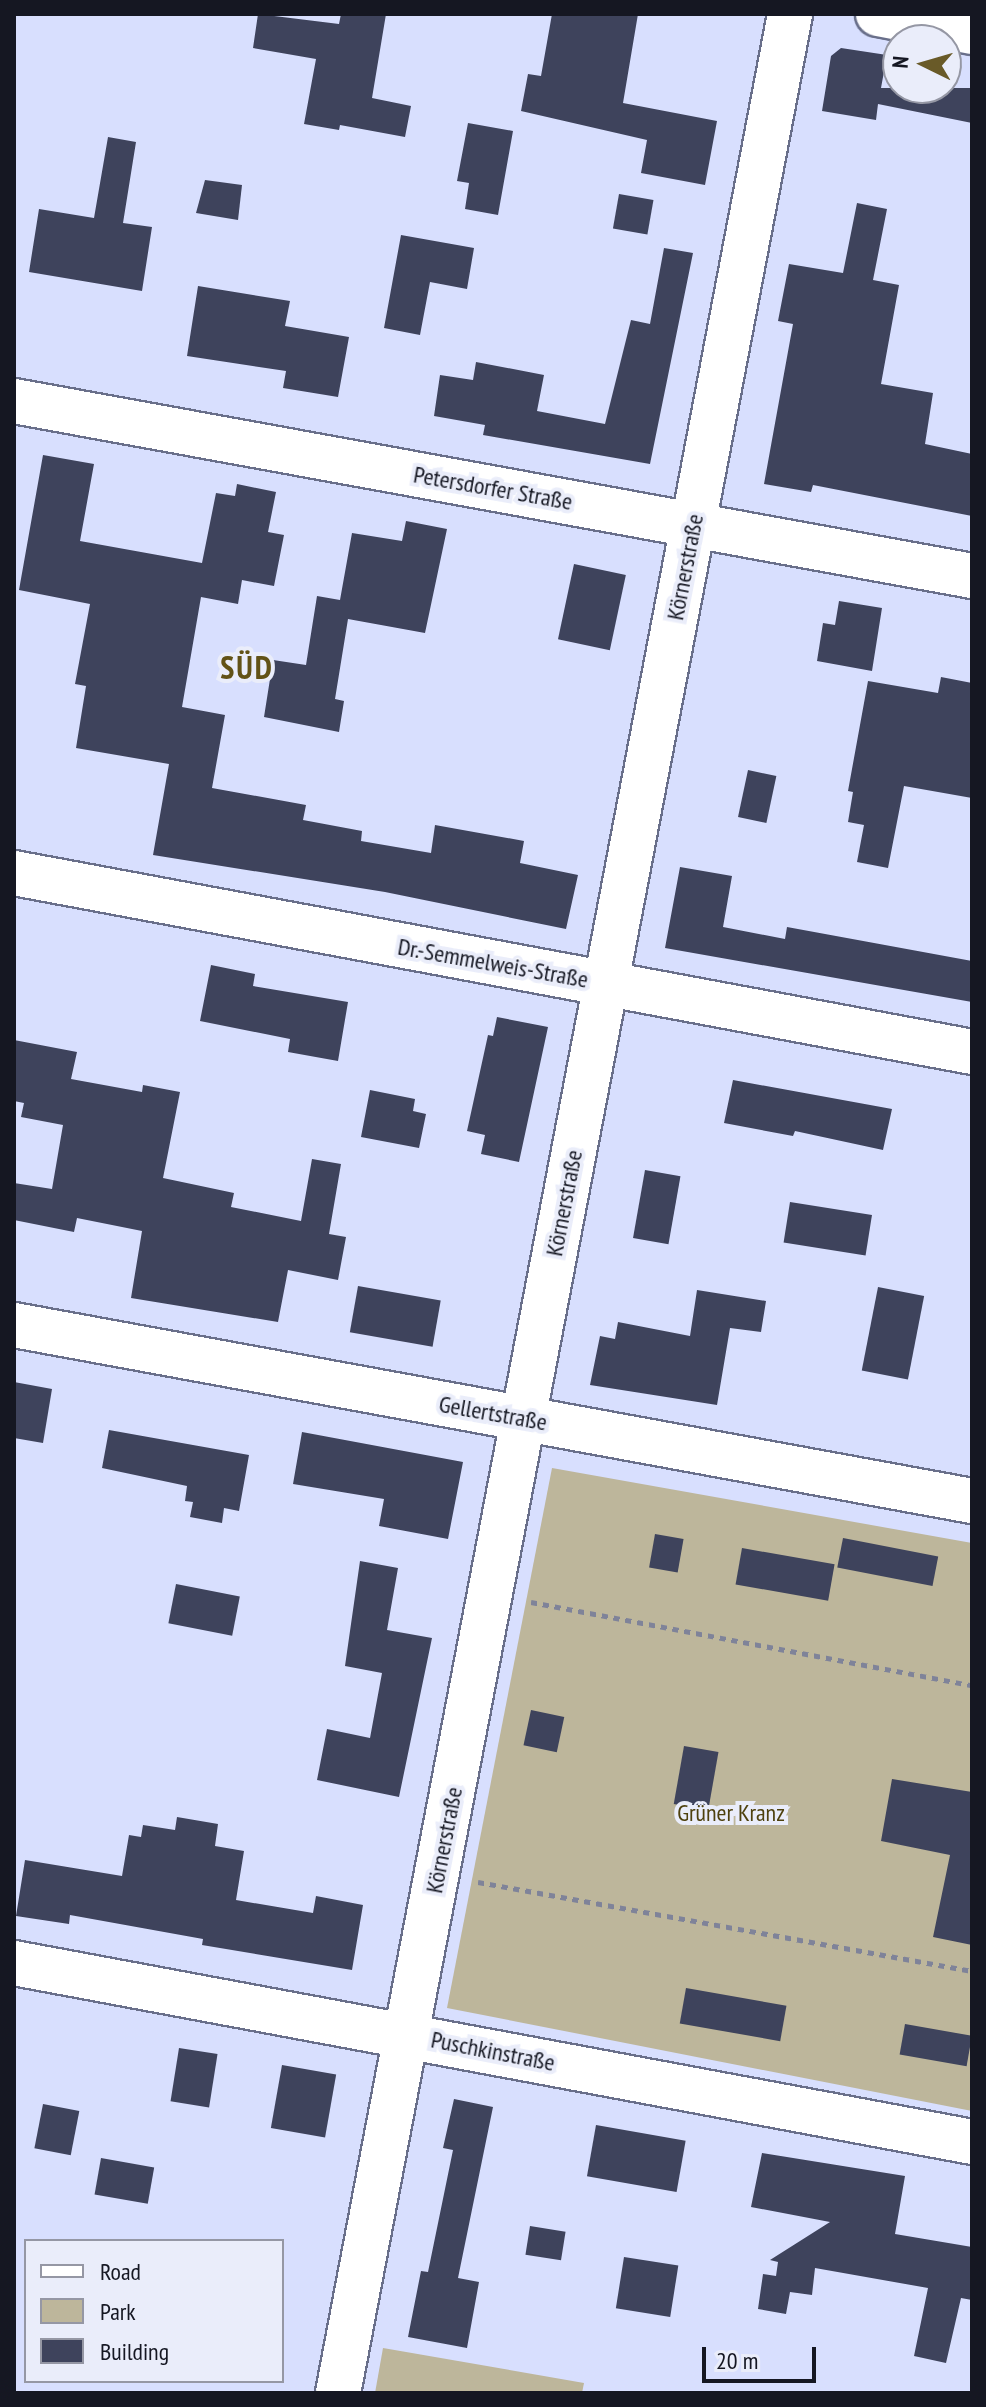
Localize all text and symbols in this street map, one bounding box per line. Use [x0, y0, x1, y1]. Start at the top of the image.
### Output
north arrow [882, 24, 962, 104]
text: N [886, 55, 915, 69]
street label: Petersdorfer Straße [411, 460, 575, 516]
street label: Körnerstraße [661, 512, 709, 622]
district label: SÜD [220, 648, 274, 686]
street label: Dr.-Semmelweis-Straße [396, 932, 590, 994]
street label: Körnerstraße [540, 1148, 588, 1258]
street label: Gellertstraße [437, 1389, 549, 1437]
street label: Körnerstraße [420, 1785, 468, 1895]
park label: Grüner Kranz [677, 1799, 785, 1827]
street label: Puschkinstraße [429, 2025, 557, 2077]
legend [24, 2239, 284, 2383]
text: Road [100, 2256, 141, 2287]
text: Park [100, 2296, 136, 2327]
scale bar [706, 2331, 820, 2381]
text: Building [100, 2336, 169, 2367]
text: 20 m [716, 2345, 758, 2376]

